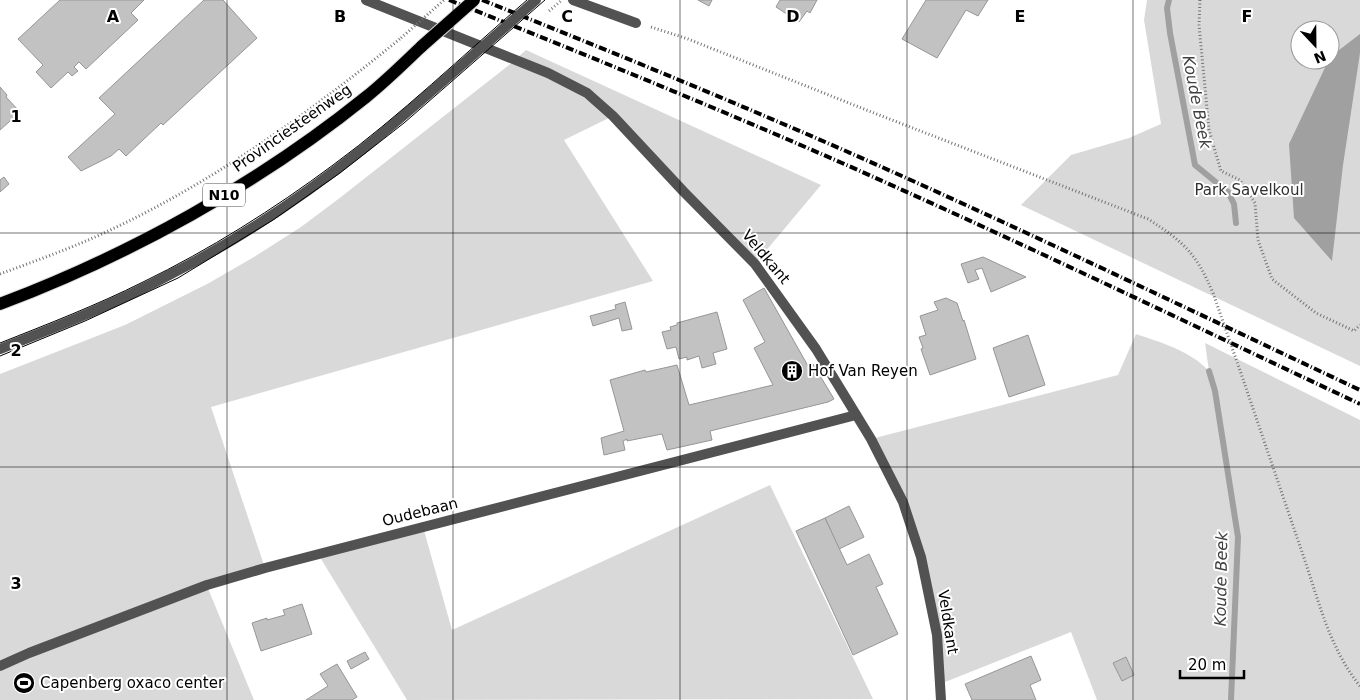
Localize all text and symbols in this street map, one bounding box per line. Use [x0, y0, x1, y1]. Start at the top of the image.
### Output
text: A [107, 7, 120, 26]
text: B [334, 7, 346, 26]
text: C [561, 7, 573, 26]
text: D [786, 7, 800, 26]
text: E [1015, 7, 1025, 26]
text: F [1242, 7, 1252, 26]
north arrow [1290, 20, 1340, 70]
text: N [1311, 47, 1328, 67]
water label: Koude Beek [1179, 54, 1216, 151]
street label: Provinciesteenweg [229, 80, 355, 176]
text: 1 [10, 107, 22, 126]
park label: Park Savelkoul [1194, 181, 1304, 199]
road number: N10 [203, 184, 245, 206]
street label: Veldkant [738, 226, 794, 288]
text: 2 [10, 341, 22, 360]
building icon: Hof Van Reyen [780, 359, 804, 383]
place label: Hof Van Reyen [808, 362, 918, 380]
street label: Oudebaan [380, 494, 460, 530]
water label: Koude Beek [1211, 531, 1231, 627]
text: 3 [10, 574, 22, 593]
street label: Veldkant [934, 588, 962, 656]
scale bar [1180, 648, 1244, 680]
text: 20 m [1188, 656, 1226, 674]
sports icon: Capenberg oxaco center [12, 671, 36, 695]
place label: Capenberg oxaco center [40, 674, 225, 692]

